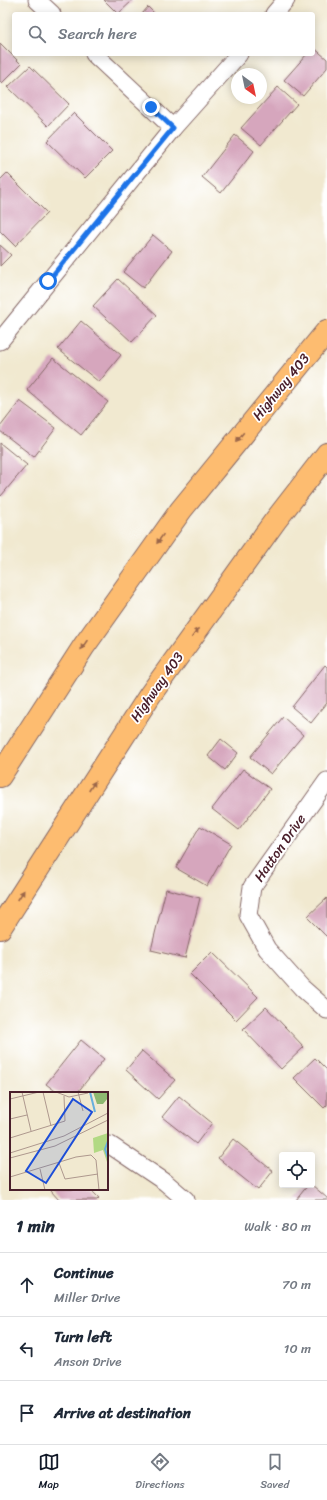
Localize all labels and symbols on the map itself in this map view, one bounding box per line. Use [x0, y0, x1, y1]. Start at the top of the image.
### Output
north arrow [231, 68, 267, 104]
route end [142, 98, 160, 116]
route start [39, 272, 57, 290]
street label: Highway 403 [246, 347, 316, 426]
one-way arrow [235, 431, 244, 442]
one-way arrow [156, 534, 164, 545]
one-way arrow [191, 627, 199, 638]
one-way arrow [81, 639, 88, 651]
street label: Highway 403 [124, 646, 191, 727]
one-way arrow [88, 780, 95, 792]
street label: Hatton Drive [247, 809, 313, 887]
one-way arrow [17, 890, 25, 900]
inset map [10, 1092, 108, 1190]

